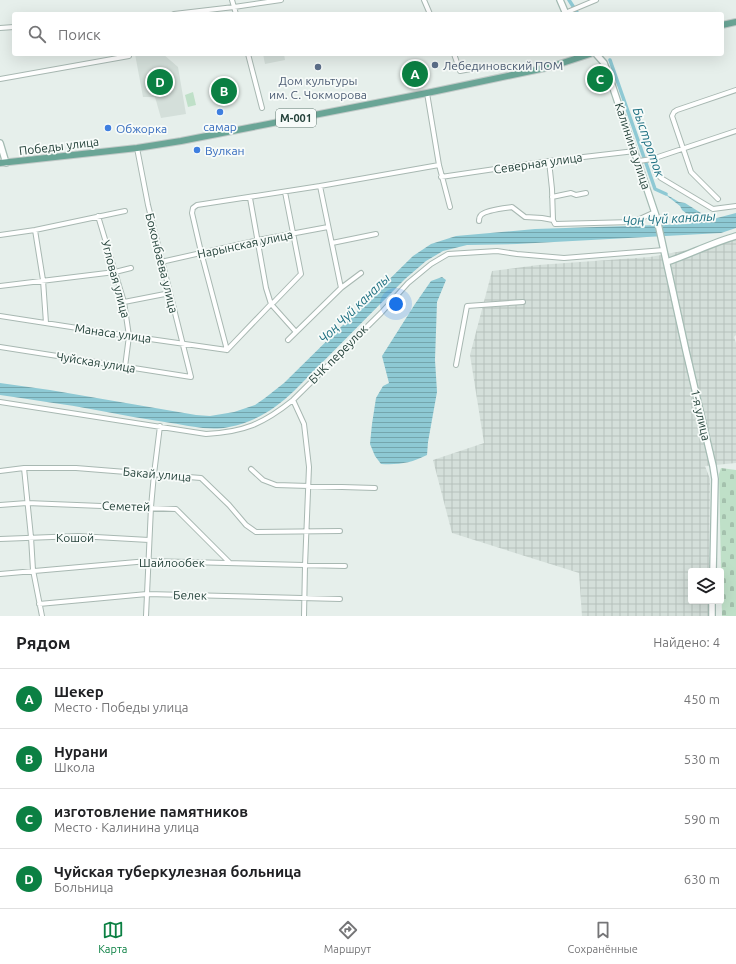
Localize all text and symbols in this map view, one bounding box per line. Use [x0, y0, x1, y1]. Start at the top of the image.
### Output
search box [12, 12, 724, 56]
icon: search [26, 23, 48, 45]
text: Поиск [58, 26, 101, 43]
pin: A [402, 59, 428, 89]
place label: Лебединовский ПОМ [443, 59, 563, 72]
marker: Лебединовский ПОМ [430, 60, 440, 70]
marker: Дом культуры им. С. Чокморова [313, 62, 323, 72]
pin: C [587, 64, 613, 94]
pin: D [147, 67, 173, 97]
place label: Дом культуры им. С. Чокморова [269, 74, 367, 101]
pin: B [211, 76, 237, 106]
street label: Калинина улица [613, 101, 653, 191]
water label: Быстроток [631, 105, 668, 179]
marker: самар [215, 107, 225, 117]
road number: М-001 [276, 109, 316, 127]
place label: самар [203, 120, 237, 133]
place label: Обжорка [116, 122, 167, 135]
marker: Обжорка [103, 123, 113, 133]
street label: Победы улица [18, 135, 100, 157]
place label: Вулкан [205, 144, 245, 157]
marker: Вулкан [192, 145, 202, 155]
street label: Северная улица [493, 150, 583, 176]
water label: Чоң Чүй каналы [622, 209, 716, 227]
street label: Боконбаева улица [143, 212, 181, 314]
street label: Нарынская улица [196, 228, 294, 260]
street label: Угловая улица [99, 239, 133, 319]
water label: Чоң Чүй каналы [316, 270, 393, 345]
your location [386, 294, 406, 314]
street label: Манаса улица [74, 321, 152, 345]
street label: БЧК переулок [306, 322, 370, 386]
street label: Чуйская улица [55, 349, 137, 375]
street label: 1-я улица [689, 388, 713, 442]
street label: Бакай улица [122, 465, 192, 483]
street label: Семетей [102, 499, 150, 513]
street label: Кошой [56, 531, 94, 544]
street label: Шайлообек [139, 556, 205, 569]
map controls [688, 568, 724, 604]
button: layers [688, 568, 724, 604]
street label: Белек [173, 588, 207, 602]
text: Рядом [16, 633, 71, 652]
text: Найдено: 4 [653, 635, 720, 649]
text: Шекер [54, 683, 104, 700]
text: A [24, 692, 34, 706]
text: 450 m [684, 692, 720, 706]
text: Место · Победы улица [54, 700, 188, 714]
text: Нурани [54, 743, 108, 760]
text: B [25, 752, 33, 766]
text: 530 m [684, 752, 720, 766]
text: Школа [54, 760, 95, 774]
text: изготовление памятников [54, 803, 248, 820]
text: C [25, 812, 33, 826]
text: 590 m [684, 812, 720, 826]
text: Место · Калинина улица [54, 820, 199, 834]
text: Чуйская туберкулезная больница [54, 863, 302, 880]
text: D [24, 872, 34, 886]
text: 630 m [684, 872, 720, 886]
text: Больница [54, 880, 113, 894]
tab: Карта [98, 919, 127, 955]
tab: Маршрут [324, 919, 371, 955]
tab: Сохранённые [568, 919, 638, 955]

